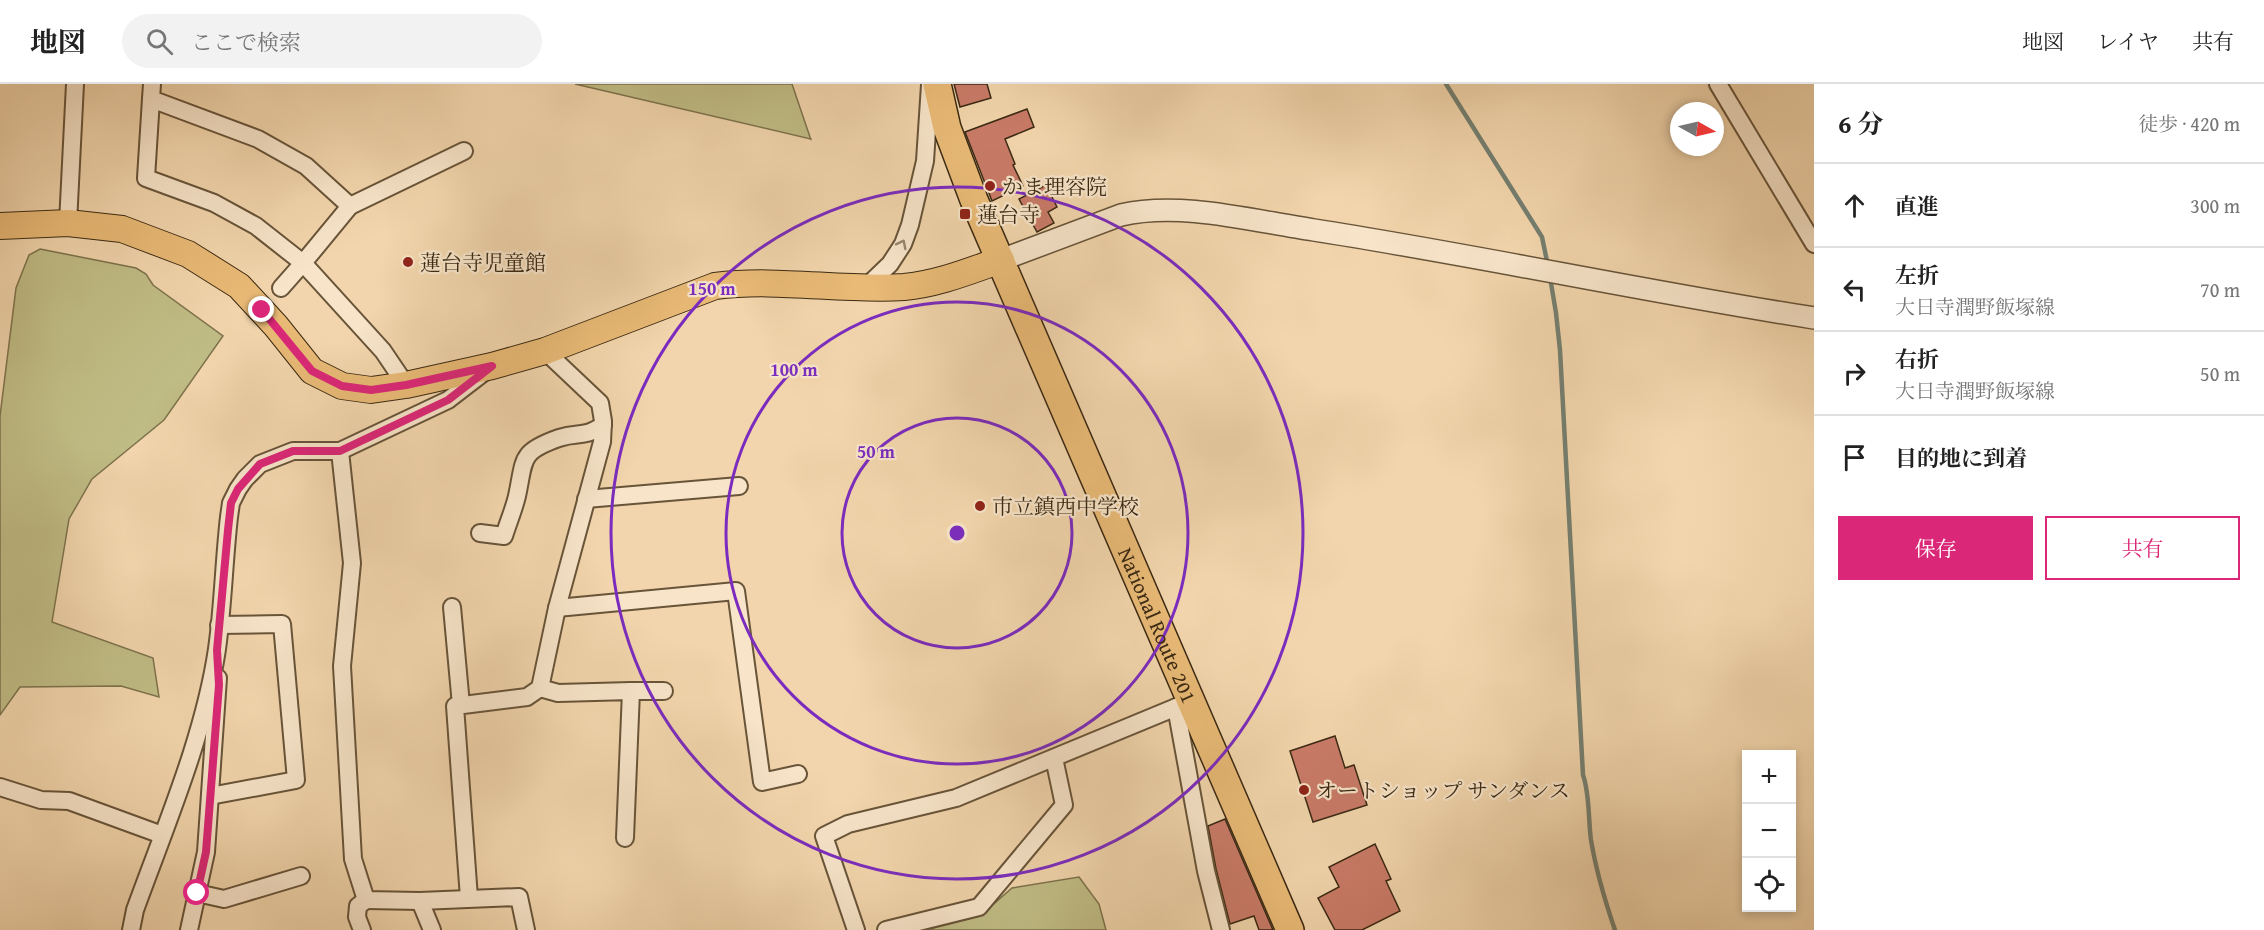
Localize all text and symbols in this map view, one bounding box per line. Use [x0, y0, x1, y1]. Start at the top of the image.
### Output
search box [122, 14, 542, 68]
text: 地図 [30, 21, 86, 62]
icon: search [143, 25, 176, 58]
text: ここで検索 [191, 26, 301, 58]
text: 地図 [2022, 26, 2064, 57]
text: レイヤ [2097, 26, 2159, 57]
text: 共有 [2192, 26, 2234, 57]
north arrow [1670, 102, 1724, 156]
text: 6 分 [1838, 104, 1883, 143]
text: 徒歩 · 420 m [2138, 109, 2240, 138]
place label: かま理容院 [1002, 171, 1107, 202]
marker: かま理容院 [983, 179, 997, 193]
icon: ahead [1838, 189, 1871, 222]
text: 直進 [1895, 190, 1939, 222]
text: 300 m [2190, 191, 2240, 220]
place label: 蓮台寺 [977, 199, 1040, 230]
marker: 蓮台寺 [958, 207, 972, 221]
one-way arrow [895, 240, 906, 250]
place label: 蓮台寺児童館 [420, 247, 546, 278]
marker: 蓮台寺児童館 [401, 255, 415, 269]
text: 左折 [1895, 259, 1939, 291]
icon: left [1838, 273, 1871, 306]
text: 150 m [688, 275, 736, 302]
text: 70 m [2200, 275, 2240, 304]
text: 大日寺潤野飯塚線 [1895, 292, 2055, 321]
route end [248, 296, 274, 322]
text: 右折 [1895, 343, 1939, 375]
text: 100 m [770, 356, 818, 383]
icon: right [1838, 357, 1871, 390]
text: 50 m [2200, 359, 2240, 388]
text: 大日寺潤野飯塚線 [1895, 376, 2055, 405]
text: 50 m [857, 438, 896, 465]
icon: arrive [1838, 441, 1871, 474]
text: 目的地に到着 [1895, 442, 2027, 474]
place label: 市立鎮西中学校 [992, 491, 1139, 522]
marker: 市立鎮西中学校 [973, 499, 987, 513]
button: 保存 [1838, 516, 2033, 580]
button: 共有 [2045, 516, 2240, 580]
centre of rings [947, 523, 967, 543]
street label: National Route 201 [1111, 542, 1205, 707]
map controls [1742, 750, 1796, 912]
button: + [1742, 750, 1796, 804]
place label: オートショップ サンダンス [1316, 775, 1570, 806]
marker: オートショップ サンダンス [1297, 783, 1311, 797]
button: − [1742, 804, 1796, 858]
button: locate [1742, 858, 1796, 912]
route start [183, 879, 209, 905]

